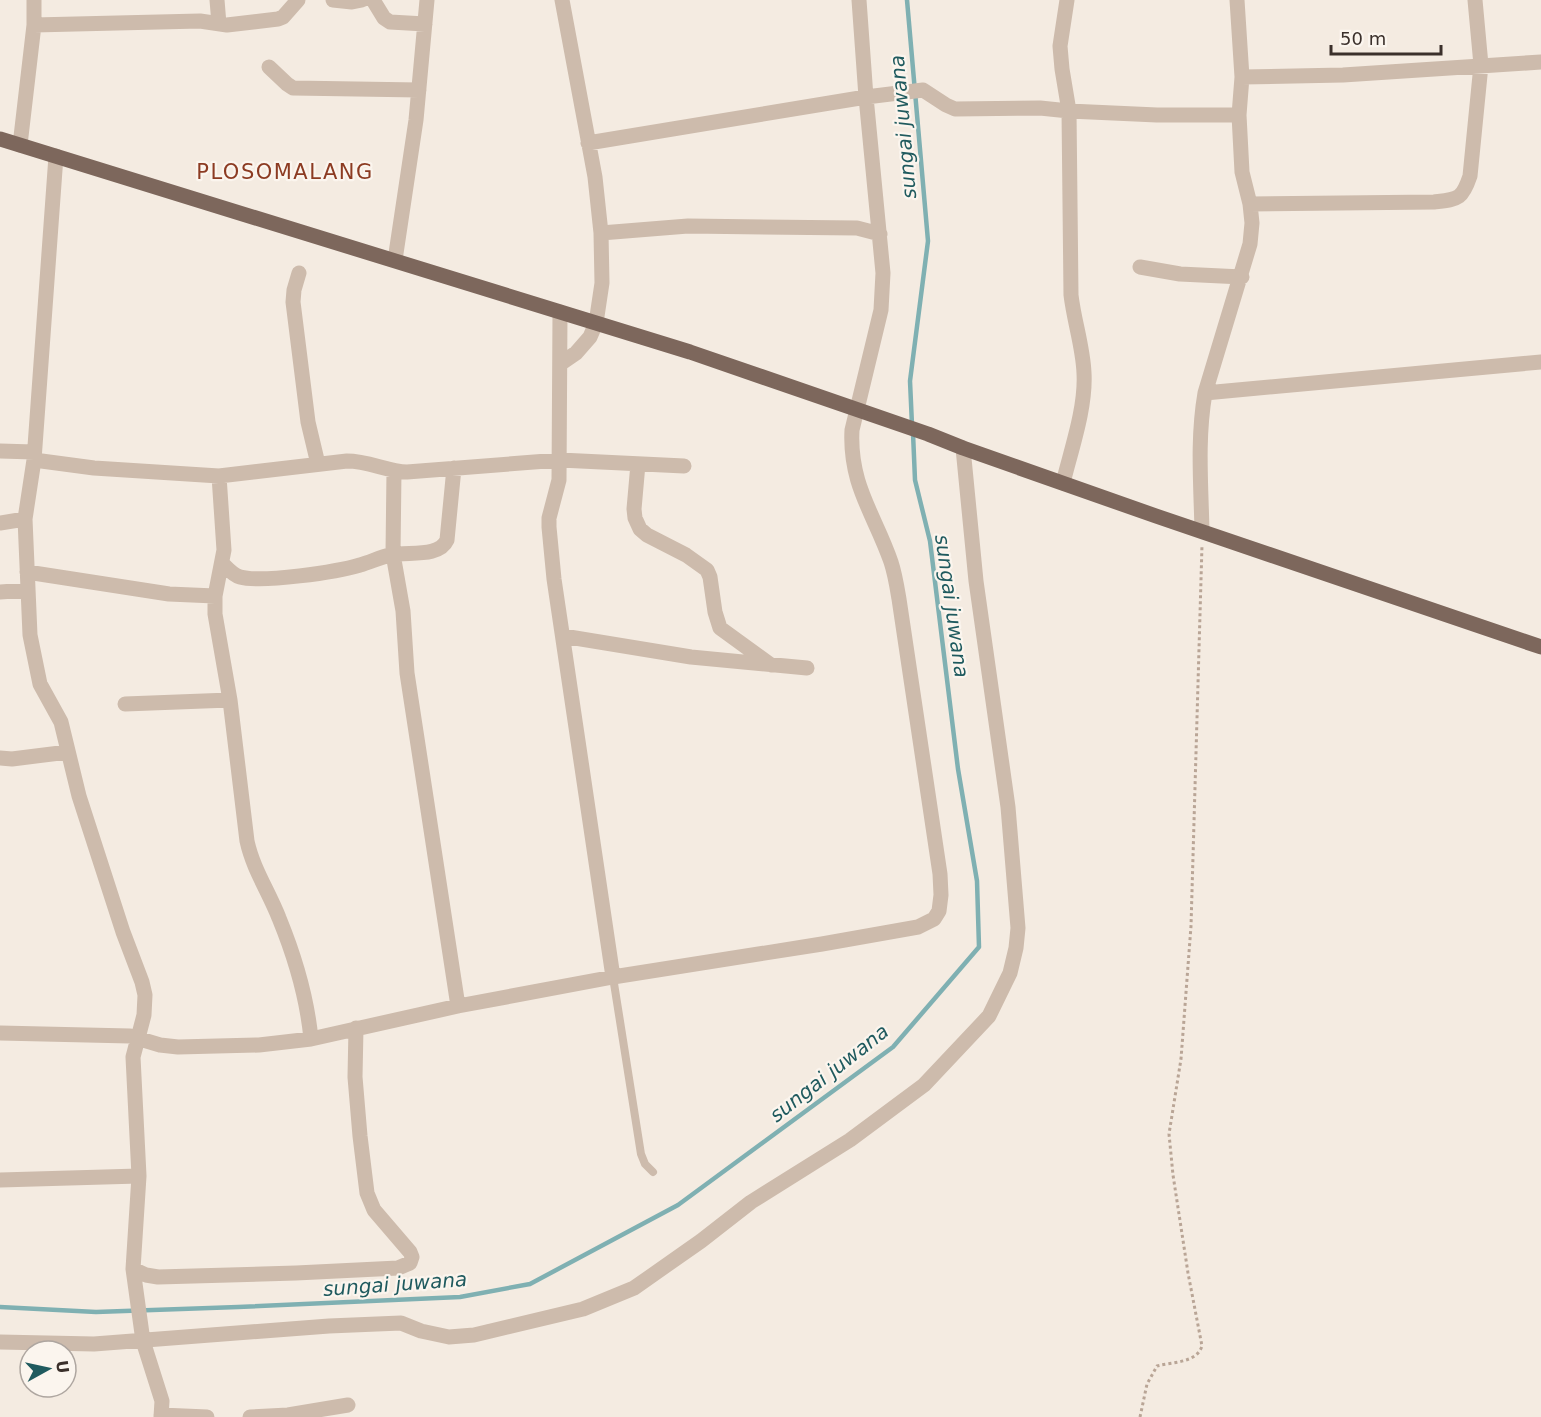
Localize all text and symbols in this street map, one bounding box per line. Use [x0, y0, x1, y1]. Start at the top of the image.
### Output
scale bar [1331, 18, 1440, 56]
text: 50 m [1340, 28, 1386, 49]
water label: sungai juwana [885, 54, 921, 200]
district label: PLOSOMALANG [196, 160, 374, 184]
water label: sungai juwana [930, 533, 974, 679]
water label: sungai juwana [765, 1019, 893, 1127]
water label: sungai juwana [322, 1267, 468, 1301]
north arrow [18, 1339, 78, 1399]
text: U [52, 1359, 73, 1375]

